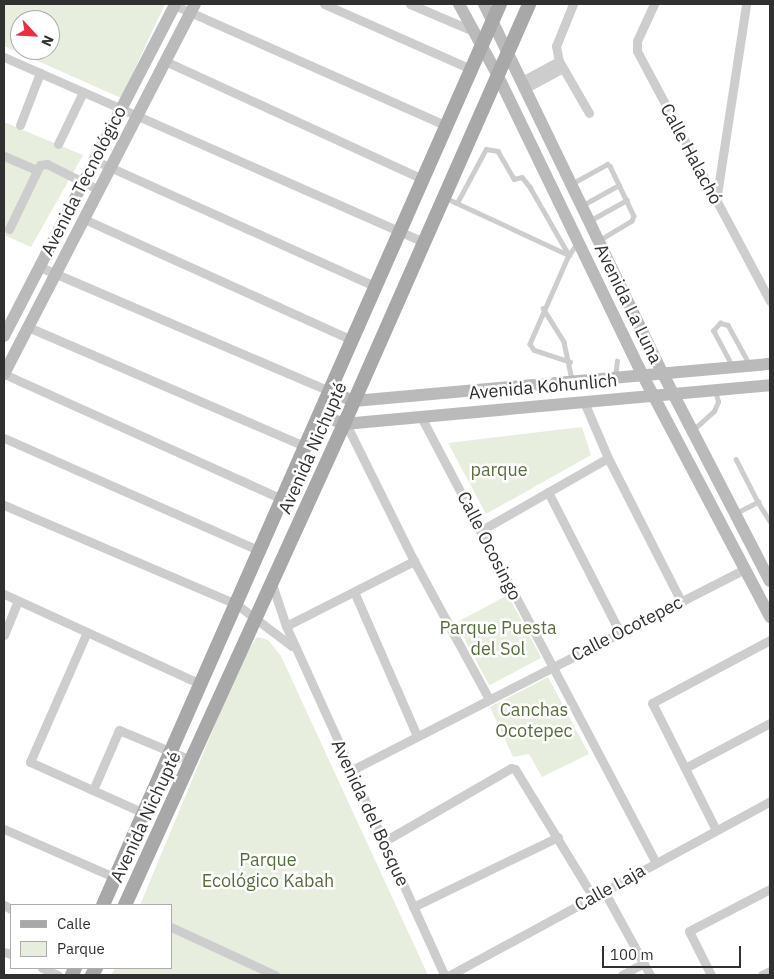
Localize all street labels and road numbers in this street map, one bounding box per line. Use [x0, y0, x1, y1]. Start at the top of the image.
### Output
street label: Calle Halachó [655, 100, 727, 208]
street label: Avenida Tecnológico [37, 103, 131, 259]
street label: Avenida La Luna [590, 241, 666, 367]
street label: Avenida Kohunlich [468, 370, 618, 404]
street label: Avenida Nichupté [274, 379, 352, 517]
street label: Calle Ocosingo [452, 488, 526, 604]
street label: Calle Ocotepec [568, 592, 686, 666]
street label: Avenida del Bosque [327, 736, 413, 890]
street label: Avenida Nichupté [106, 748, 186, 886]
street label: Calle Laja [571, 860, 649, 916]

